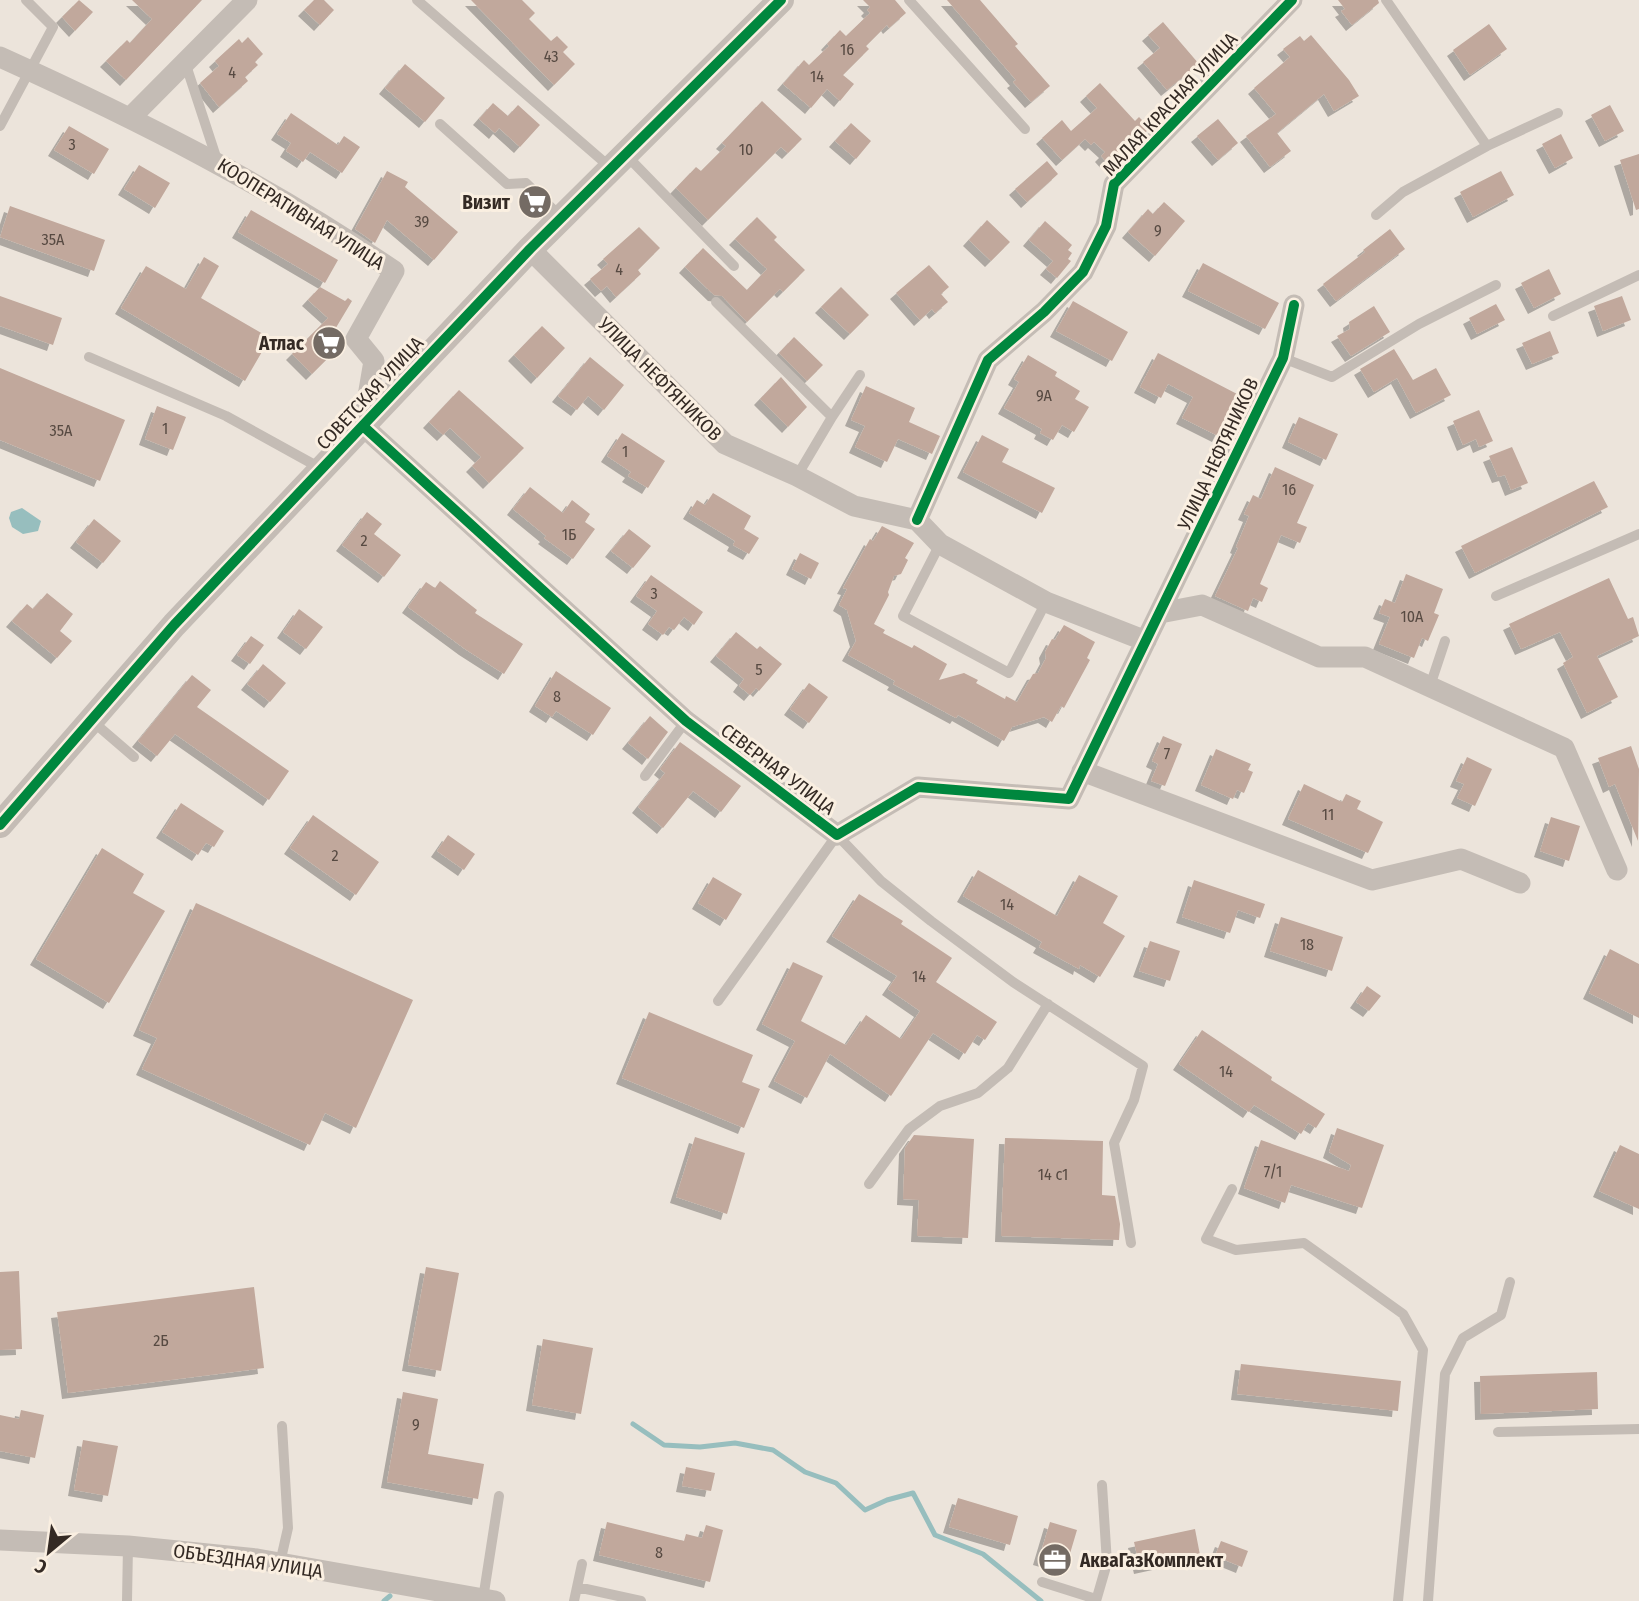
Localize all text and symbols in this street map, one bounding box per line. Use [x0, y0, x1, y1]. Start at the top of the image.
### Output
street label: МАЛАЯ КРАСНАЯ УЛИЦА [1098, 28, 1242, 180]
house number: 16 [840, 40, 854, 59]
house number: 43 [544, 47, 558, 66]
house number: 4 [228, 63, 236, 82]
house number: 14 [810, 67, 824, 86]
house number: 3 [68, 135, 76, 154]
house number: 10 [739, 140, 753, 159]
street label: КООПЕРАТИВНАЯ УЛИЦА [213, 153, 389, 275]
supermarket icon: Визит [516, 183, 554, 221]
place label: Визит [462, 191, 511, 214]
house number: 39 [415, 212, 430, 231]
house number: 9 [1154, 221, 1162, 240]
house number: 35А [42, 230, 65, 249]
house number: 4 [615, 260, 623, 279]
street label: УЛИЦА НЕФТЯНИКОВ [593, 312, 727, 446]
supermarket icon: Атлас [310, 324, 348, 362]
place label: Атлас [258, 332, 305, 355]
street label: СОВЕТСКАЯ УЛИЦА [312, 332, 428, 454]
street label: УЛИЦА НЕФТЯНИКОВ [1172, 374, 1263, 535]
house number: 9А [1036, 386, 1053, 405]
house number: 1 [162, 419, 168, 438]
house number: 35А [50, 421, 73, 440]
house number: 1 [622, 442, 628, 461]
house number: 16 [1282, 480, 1296, 499]
house number: 1Б [562, 525, 576, 544]
house number: 2 [360, 531, 368, 550]
house number: 3 [650, 584, 658, 603]
house number: 10А [1401, 607, 1424, 626]
house number: 5 [755, 660, 763, 679]
house number: 8 [553, 687, 561, 706]
street label: СЕВЕРНАЯ УЛИЦА [716, 719, 840, 819]
house number: 7 [1164, 744, 1171, 763]
house number: 11 [1322, 805, 1334, 824]
house number: 2 [331, 846, 339, 865]
house number: 14 [1000, 895, 1014, 914]
house number: 18 [1300, 935, 1314, 954]
house number: 14 [912, 967, 926, 986]
house number: 14 [1219, 1062, 1233, 1081]
house number: 7/1 [1264, 1162, 1282, 1181]
house number: 14 с1 [1038, 1165, 1068, 1184]
house number: 2Б [153, 1331, 169, 1350]
house number: 9 [412, 1415, 420, 1434]
north arrow [14, 1517, 84, 1587]
street label: ОБЪЕЗДНАЯ УЛИЦА [172, 1539, 324, 1583]
office icon: АкваГазКомплект [1036, 1541, 1074, 1579]
house number: 8 [655, 1543, 663, 1562]
place label: АкваГазКомплект [1079, 1549, 1224, 1572]
text: С [31, 1554, 51, 1579]

